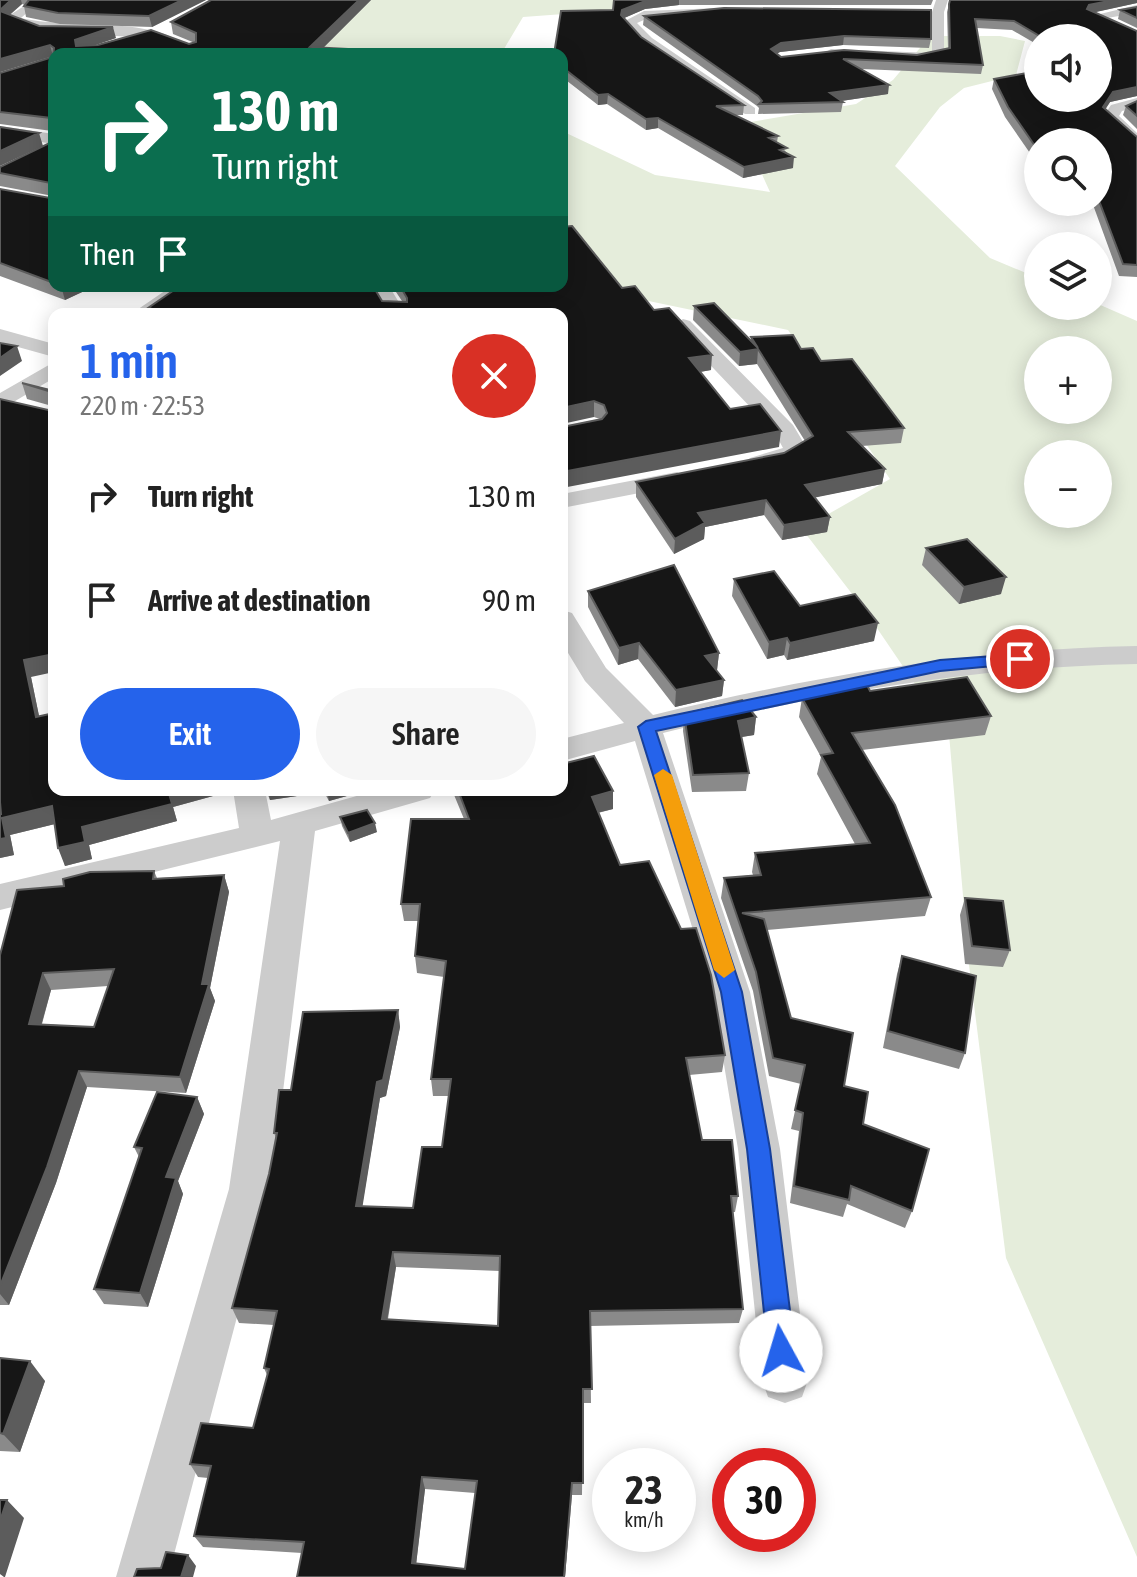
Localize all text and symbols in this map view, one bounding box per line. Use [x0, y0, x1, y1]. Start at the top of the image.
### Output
map controls [1024, 24, 1112, 528]
button: sound [1024, 24, 1112, 112]
text: 130 m [212, 79, 339, 143]
icon: right [80, 80, 184, 184]
button: search [1024, 128, 1112, 216]
text: Turn right [212, 145, 339, 187]
icon: arrive [151, 232, 195, 276]
button: layers [1024, 232, 1112, 320]
text: Then [80, 237, 135, 271]
text: 1 min [80, 333, 178, 388]
button: close [452, 334, 536, 418]
button: + [1024, 336, 1112, 424]
text: 220 m · 22:53 [80, 391, 205, 421]
button: − [1024, 440, 1112, 528]
icon: right [80, 474, 124, 518]
text: Turn right [148, 479, 254, 513]
text: 130 m [468, 479, 536, 513]
icon: arrive [80, 578, 124, 622]
text: Arrive at destination [148, 583, 370, 617]
text: 90 m [482, 583, 536, 617]
pin [986, 625, 1054, 693]
icon: arrive [998, 637, 1042, 681]
button: Exit [80, 688, 300, 780]
button: Share [316, 688, 536, 780]
position arrow [739, 1309, 823, 1393]
speed limit sign: 30 [712, 1448, 816, 1552]
text: 23 [625, 1467, 663, 1512]
text: km/h [624, 1508, 664, 1531]

